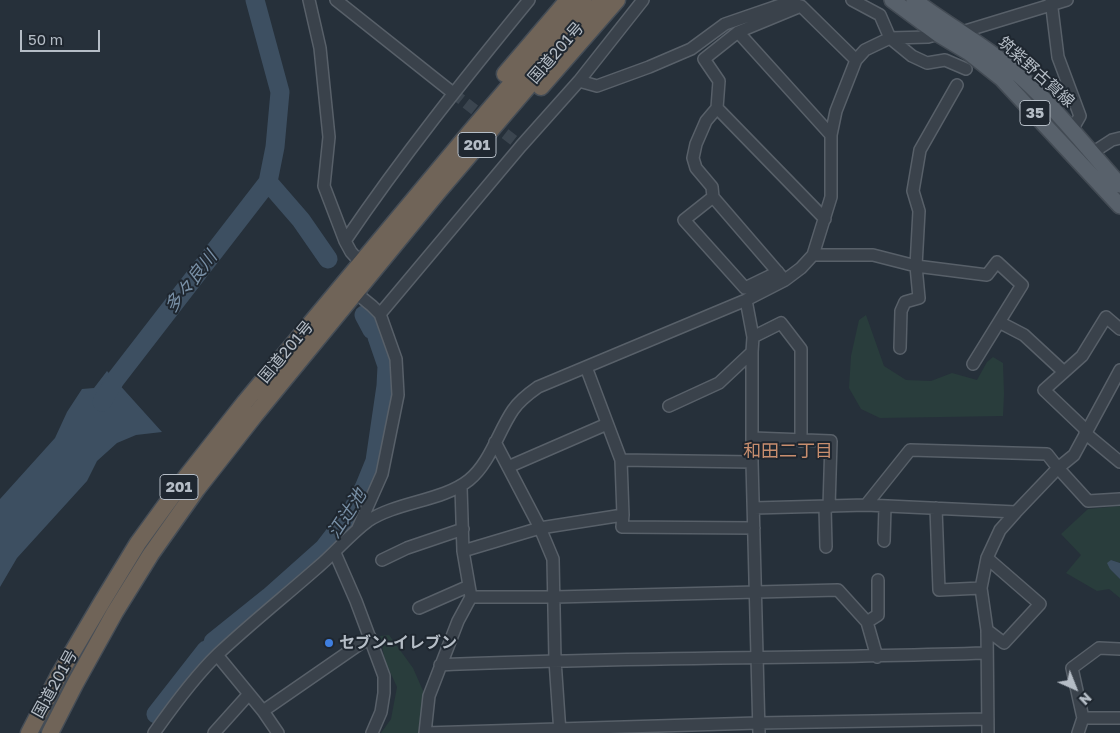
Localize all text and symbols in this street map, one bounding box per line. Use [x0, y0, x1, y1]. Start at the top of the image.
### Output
street label: 国道201号 [524, 18, 588, 88]
scale bar [22, 20, 102, 52]
text: 50 m [28, 30, 63, 48]
street label: 筑紫野古賀線 [994, 33, 1078, 111]
road number: 35 [1020, 100, 1050, 126]
road number: 201 [458, 132, 496, 158]
water label: 多々良川 [160, 247, 222, 317]
street label: 国道201号 [255, 317, 317, 387]
district label: 和田二丁目 [743, 440, 833, 462]
road number: 201 [160, 474, 198, 500]
water label: 江辻池 [323, 485, 371, 543]
place label: セブン-イレブン [339, 633, 457, 653]
marker: セブン-イレブン [323, 637, 335, 649]
street label: 国道201号 [28, 647, 82, 721]
north arrow [1050, 663, 1100, 713]
text: N [1076, 689, 1096, 709]

